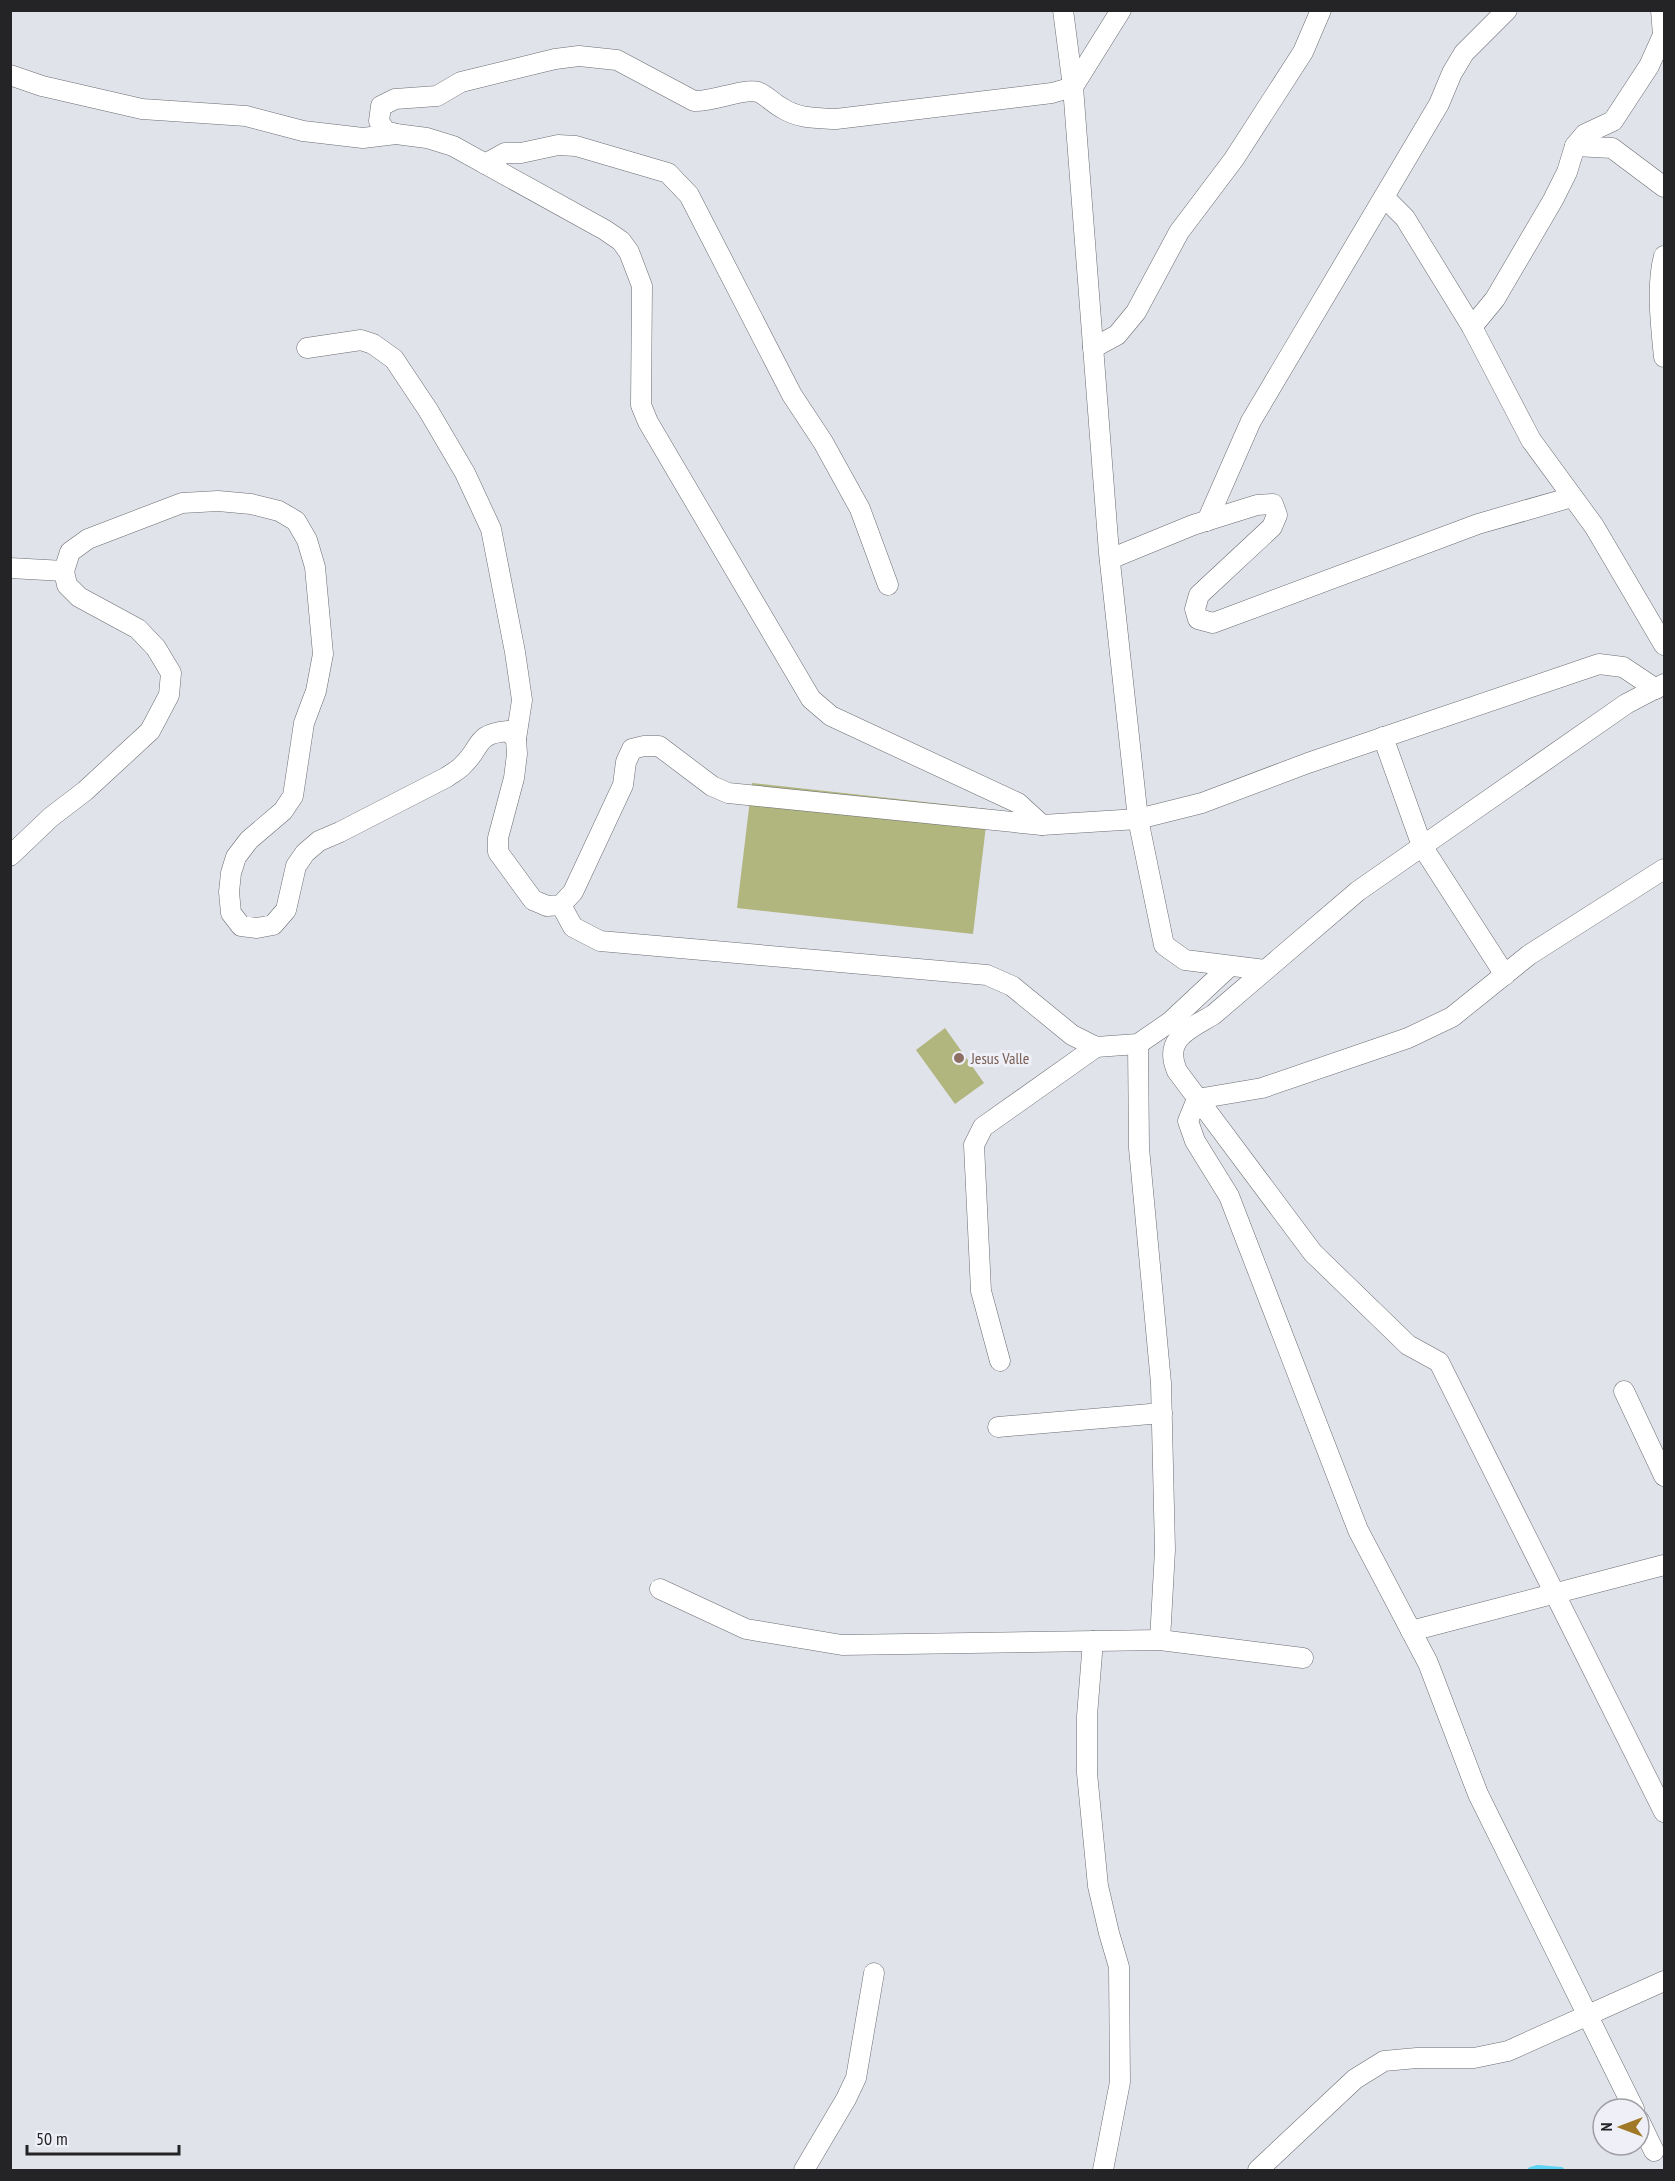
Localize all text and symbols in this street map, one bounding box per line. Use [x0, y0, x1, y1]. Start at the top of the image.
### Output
place label: Jesus Valle [970, 1048, 1029, 1068]
marker: Jesus Valle [952, 1051, 966, 1065]
north arrow [1591, 2097, 1651, 2157]
scale bar [27, 2118, 178, 2156]
text: N [1596, 2123, 1616, 2131]
text: 50 m [36, 2127, 68, 2150]

